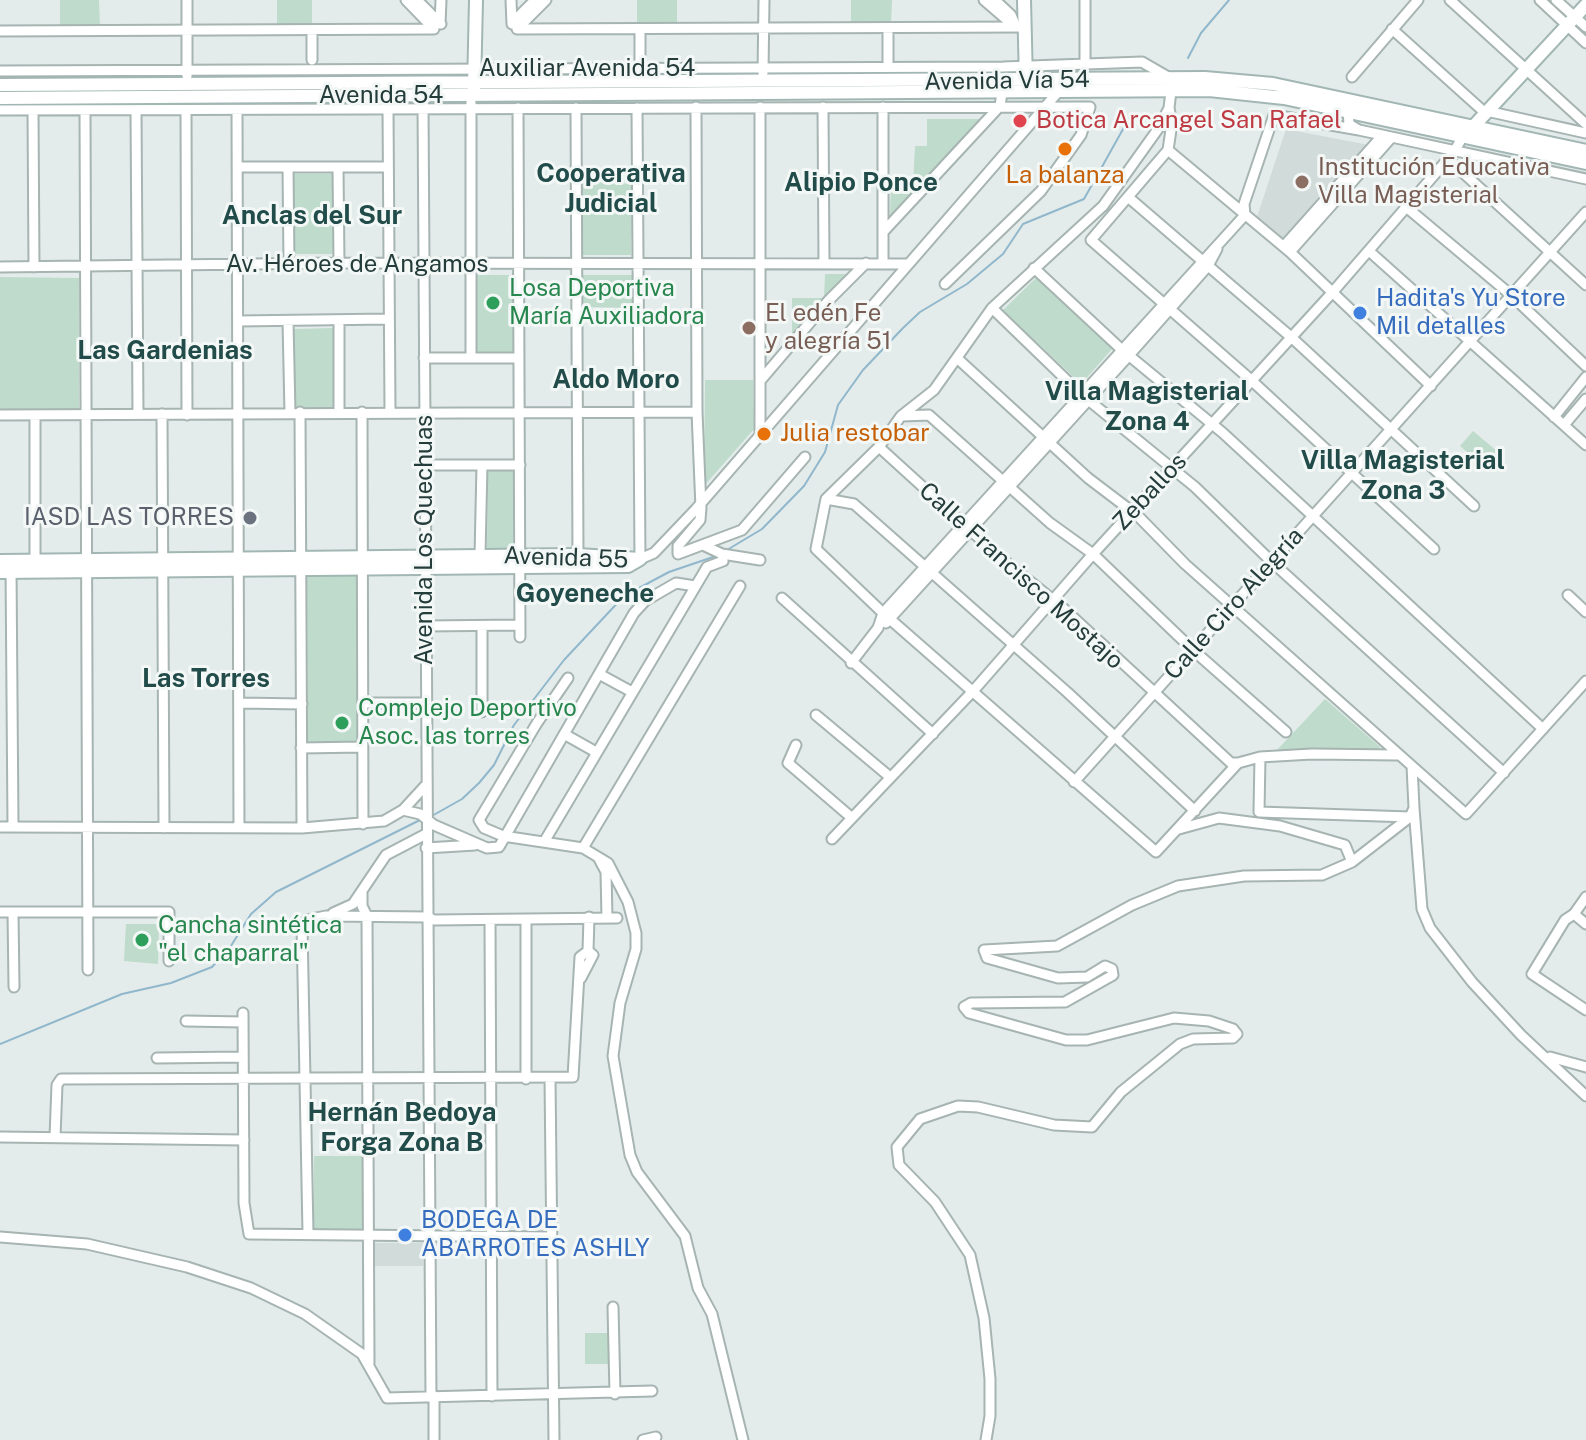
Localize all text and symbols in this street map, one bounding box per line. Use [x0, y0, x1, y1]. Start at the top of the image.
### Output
street label: Auxiliar Avenida 54 [479, 55, 695, 83]
street label: Avenida Vía 54 [924, 65, 1090, 97]
street label: Avenida 54 [319, 82, 443, 110]
place label: Botica Arcangel San Rafael [1036, 107, 1341, 135]
marker: Botica Arcangel San Rafael [1011, 112, 1029, 130]
marker: La balanza [1056, 140, 1074, 158]
place label: Institución Educativa Villa Magisterial [1318, 154, 1550, 210]
district label: Cooperativa Judicial [536, 158, 686, 220]
place label: La balanza [1005, 162, 1125, 190]
district label: Alipio Ponce [784, 167, 938, 199]
marker: Institución Educativa Villa Magisterial [1293, 173, 1311, 191]
district label: Anclas del Sur [222, 200, 402, 232]
street label: Av. Héroes de Angamos [226, 251, 488, 279]
place label: Losa Deportiva María Auxiliadora [509, 275, 705, 331]
place label: Hadita's Yu Store Mil detalles [1376, 285, 1566, 341]
marker: Losa Deportiva María Auxiliadora [484, 294, 502, 312]
place label: El edén Fe y alegría 51 [765, 300, 892, 356]
marker: Hadita's Yu Store Mil detalles [1351, 304, 1369, 322]
marker: El edén Fe y alegría 51 [740, 319, 758, 337]
district label: Las Gardenias [77, 335, 253, 367]
district label: Aldo Moro [552, 364, 680, 396]
district label: Villa Magisterial Zona 4 [1045, 376, 1249, 438]
street label: Avenida Los Quechuas [411, 415, 439, 665]
place label: Julia restobar [780, 420, 930, 448]
marker: Julia restobar [755, 425, 773, 443]
district label: Villa Magisterial Zona 3 [1301, 445, 1505, 506]
street label: Zeballos [1107, 447, 1193, 537]
street label: Calle Francisco Mostajo [913, 477, 1129, 675]
place label: IASD LAS TORRES [24, 504, 234, 532]
marker: IASD LAS TORRES [241, 509, 259, 527]
street label: Calle Ciro Alegría [1158, 522, 1310, 686]
street label: Avenida 55 [503, 541, 629, 575]
district label: Goyeneche [516, 578, 654, 610]
district label: Las Torres [142, 663, 270, 695]
place label: Complejo Deportivo Asoc. las torres [358, 695, 577, 751]
marker: Complejo Deportivo Asoc. las torres [333, 714, 351, 732]
place label: Cancha sintética "el chaparral" [158, 912, 342, 968]
marker: Cancha sintética "el chaparral" [133, 931, 151, 949]
district label: Hernán Bedoya Forga Zona B [308, 1097, 496, 1158]
place label: BODEGA DE ABARROTES ASHLY [421, 1207, 650, 1263]
marker: BODEGA DE ABARROTES ASHLY [396, 1226, 414, 1244]

